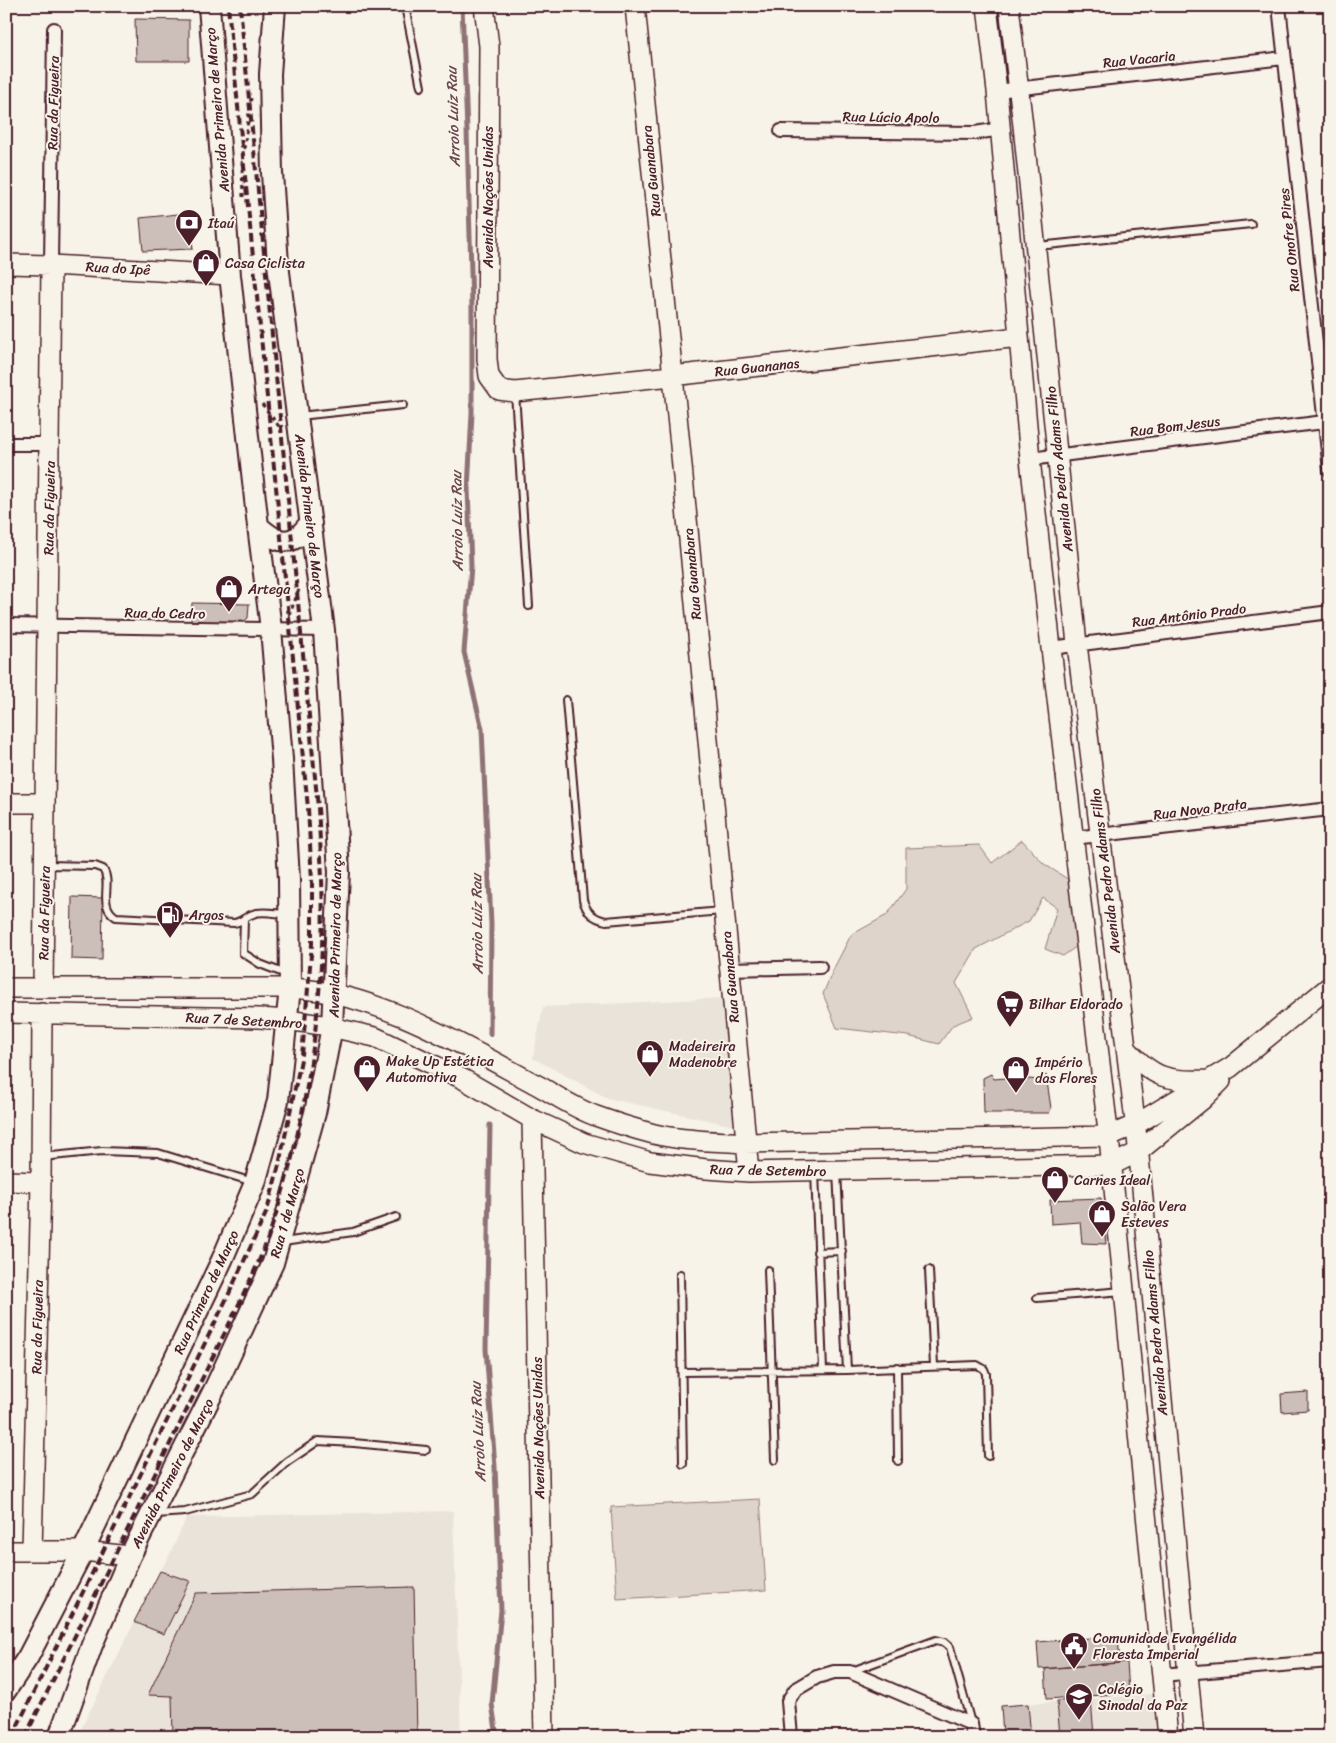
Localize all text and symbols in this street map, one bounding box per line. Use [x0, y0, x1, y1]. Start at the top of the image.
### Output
street label: Avenida Primeiro de Março [198, 27, 237, 194]
street label: Rua Vacaria [1102, 43, 1176, 76]
street label: Rua da Figueira [40, 55, 67, 150]
water label: Arroio Luiz Rau [438, 65, 468, 168]
street label: Rua Lúcio Apolo [842, 104, 940, 131]
street label: Rua Guanabara [634, 124, 669, 218]
street label: Avenida Nações Unidas [476, 125, 501, 269]
street label: Rua Onofre Pires [1272, 186, 1307, 293]
bank icon: Itaú [174, 208, 204, 247]
place label: Itaú [207, 211, 235, 236]
shop icon: Casa Ciclista [191, 248, 221, 287]
place label: Casa Ciclista [225, 251, 306, 276]
street label: Rua do Ipê [85, 254, 151, 283]
street label: Rua Guananas [714, 351, 801, 384]
street label: Avenida Pedro Adams Filho [1038, 385, 1081, 554]
street label: Rua Bom Jesus [1129, 409, 1222, 444]
street label: Avenida Primeiro de Março [287, 432, 332, 600]
street label: Rua da Figueira [36, 460, 63, 555]
water label: Arroio Luiz Rau [443, 469, 471, 572]
street label: Rua Guanabara [676, 527, 709, 621]
shop icon: Artega [214, 574, 244, 613]
place label: Artega [247, 577, 291, 602]
street label: Rua Antônio Prado [1131, 596, 1247, 635]
street label: Rua do Cedro [124, 600, 206, 627]
street label: Avenida Pedro Adams Filho [1083, 787, 1128, 956]
street label: Rua Nova Prata [1152, 791, 1248, 828]
street label: Avenida Primeiro de Março [322, 852, 349, 1019]
street label: Rua da Figueira [31, 865, 58, 960]
water label: Arroio Luiz Rau [463, 872, 491, 975]
fuel station icon: Argos [155, 900, 185, 939]
place label: Argos [188, 903, 224, 928]
street label: Rua Guanabara [714, 930, 747, 1024]
supermarket icon: Bilhar Eldorado [995, 989, 1025, 1028]
place label: Bilhar Eldorado [1029, 992, 1123, 1017]
street label: Rua 7 de Setembro [185, 1005, 303, 1036]
place label: Madeireira Madenobre [669, 1034, 737, 1075]
shop icon: Madeireira Madenobre [635, 1039, 665, 1078]
place label: Make Up Estética Automotiva [385, 1049, 495, 1090]
place label: Império das Flores [1034, 1050, 1098, 1091]
shop icon: Make Up Estética Automotiva [352, 1054, 382, 1093]
shop icon: Império das Flores [1001, 1055, 1031, 1094]
street label: Rua 7 de Setembro [710, 1157, 827, 1184]
street label: Rua 1 de Março [263, 1165, 312, 1261]
shop icon: Carnes Ideal [1040, 1165, 1070, 1204]
place label: Carnes Ideal [1074, 1168, 1151, 1193]
place label: Salão Vera Esteves [1121, 1194, 1186, 1235]
shop icon: Salão Vera Esteves [1087, 1199, 1117, 1238]
street label: Rua Primero de Março [167, 1226, 246, 1359]
street label: Avenida Pedro Adams Filho [1136, 1249, 1175, 1418]
street label: Rua da Figueira [24, 1279, 51, 1374]
street label: Avenida Nações Unidas [525, 1356, 552, 1500]
water label: Arroio Luiz Rau [462, 1379, 494, 1484]
street label: Avenida Primeiro de Março [123, 1394, 221, 1553]
place label: Comunidade Evangélida Floresta Imperial [1093, 1626, 1238, 1667]
public building icon: Comunidade Evangélida Floresta Imperial [1059, 1631, 1089, 1670]
place label: Colégio Sinodal da Paz [1098, 1677, 1188, 1718]
school or university icon: Colégio Sinodal da Paz [1064, 1682, 1094, 1721]

